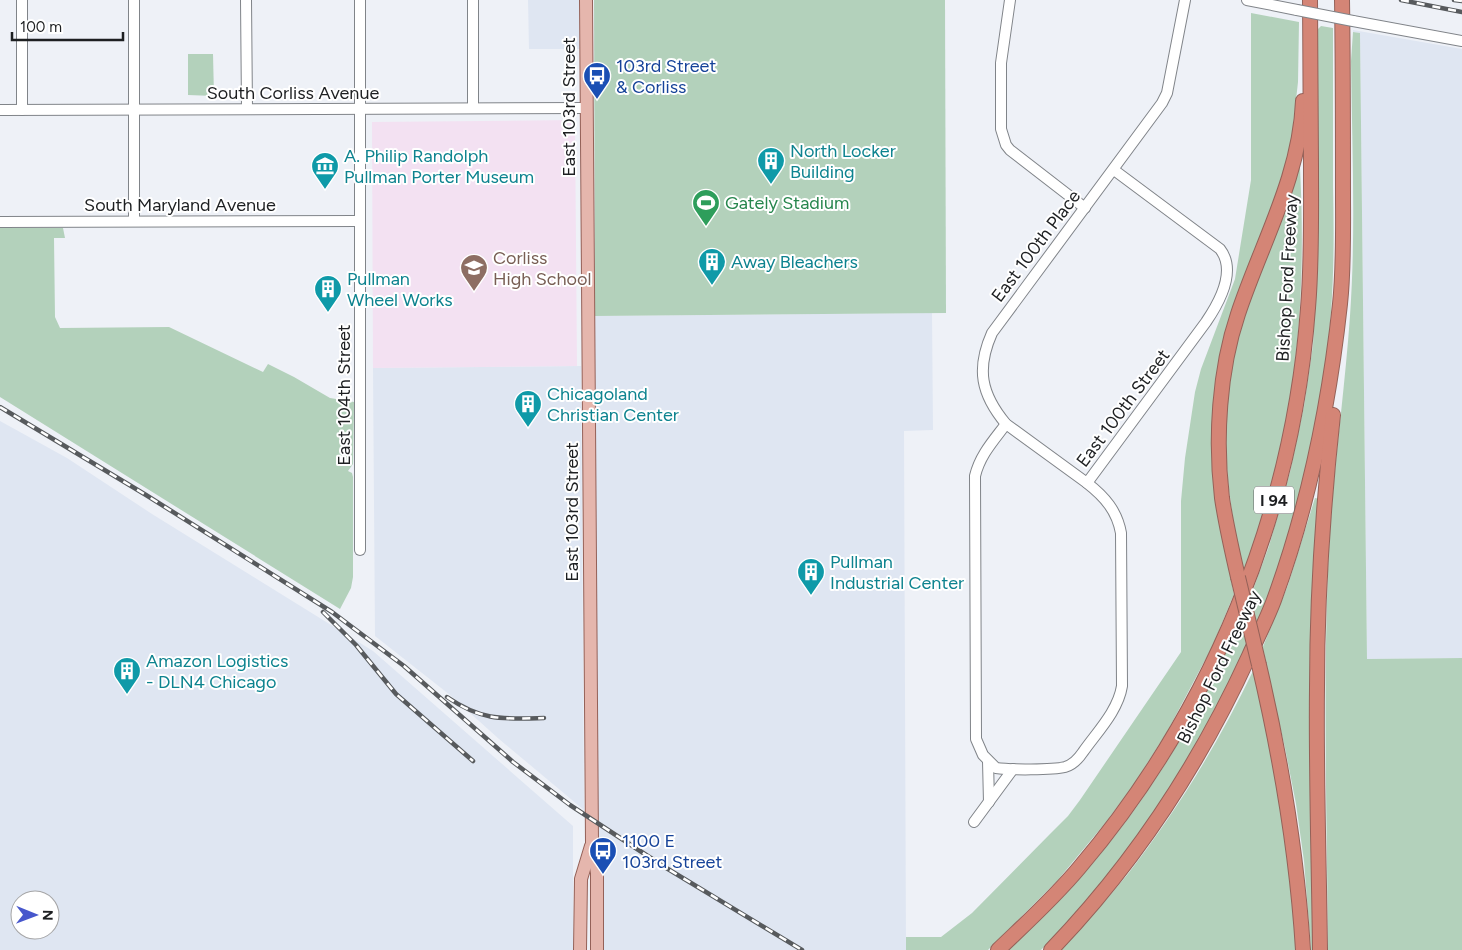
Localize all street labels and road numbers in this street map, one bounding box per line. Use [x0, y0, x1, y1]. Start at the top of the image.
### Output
street label: East 103rd Street [558, 37, 580, 177]
street label: South Corliss Avenue [207, 82, 379, 104]
street label: East 100th Place [987, 186, 1085, 306]
street label: Bishop Ford Freeway [1272, 193, 1302, 362]
street label: South Maryland Avenue [84, 194, 276, 216]
street label: East 104th Street [333, 324, 355, 466]
street label: East 100th Street [1072, 345, 1175, 471]
street label: East 103rd Street [561, 442, 583, 582]
road number: I 94 [1254, 486, 1294, 514]
street label: Bishop Ford Freeway [1172, 586, 1266, 747]

